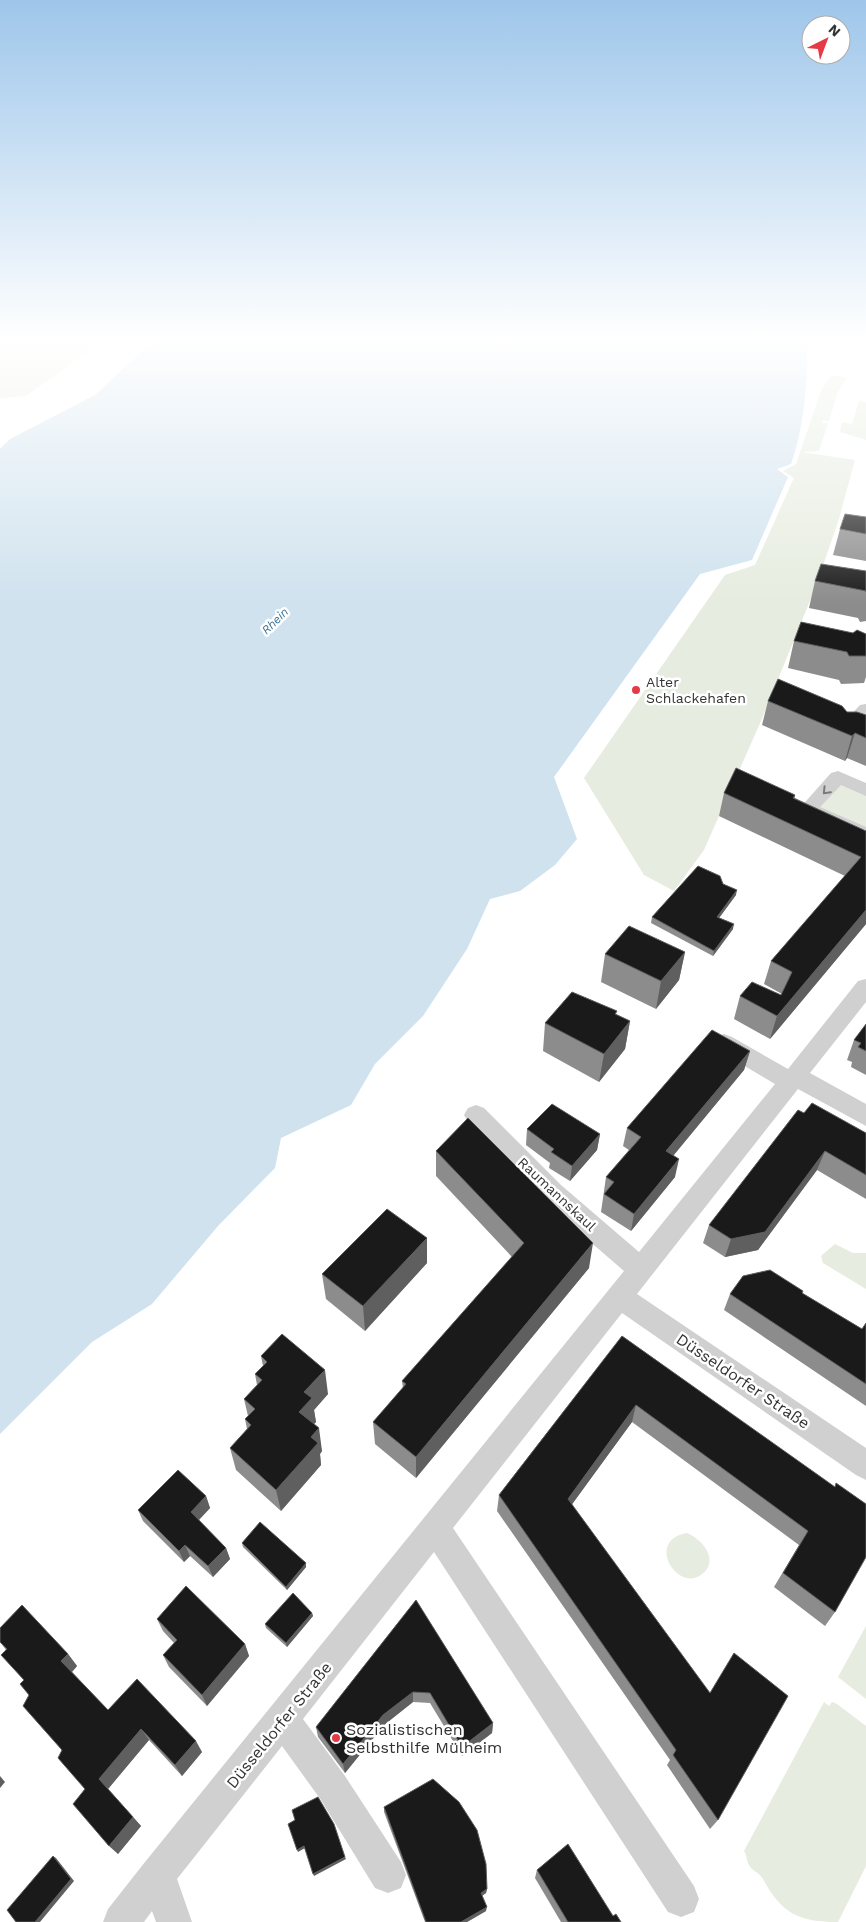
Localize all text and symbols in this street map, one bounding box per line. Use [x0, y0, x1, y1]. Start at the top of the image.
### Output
north arrow [801, 15, 851, 65]
text: N [825, 21, 844, 40]
water label: Rhein [259, 605, 291, 637]
place label: Alter Schlackehafen [646, 674, 746, 706]
marker: Alter Schlackehafen [630, 684, 642, 696]
one-way arrow [822, 785, 831, 794]
street label: Raumannskaul [515, 1154, 600, 1235]
street label: Düsseldorfer Straße [673, 1329, 813, 1433]
street label: Düsseldorfer Straße [222, 1658, 336, 1792]
place label: Sozialistischen Selbsthilfe Mülheim [346, 1720, 502, 1757]
marker: Sozialistischen Selbsthilfe Mülheim [330, 1732, 342, 1744]

